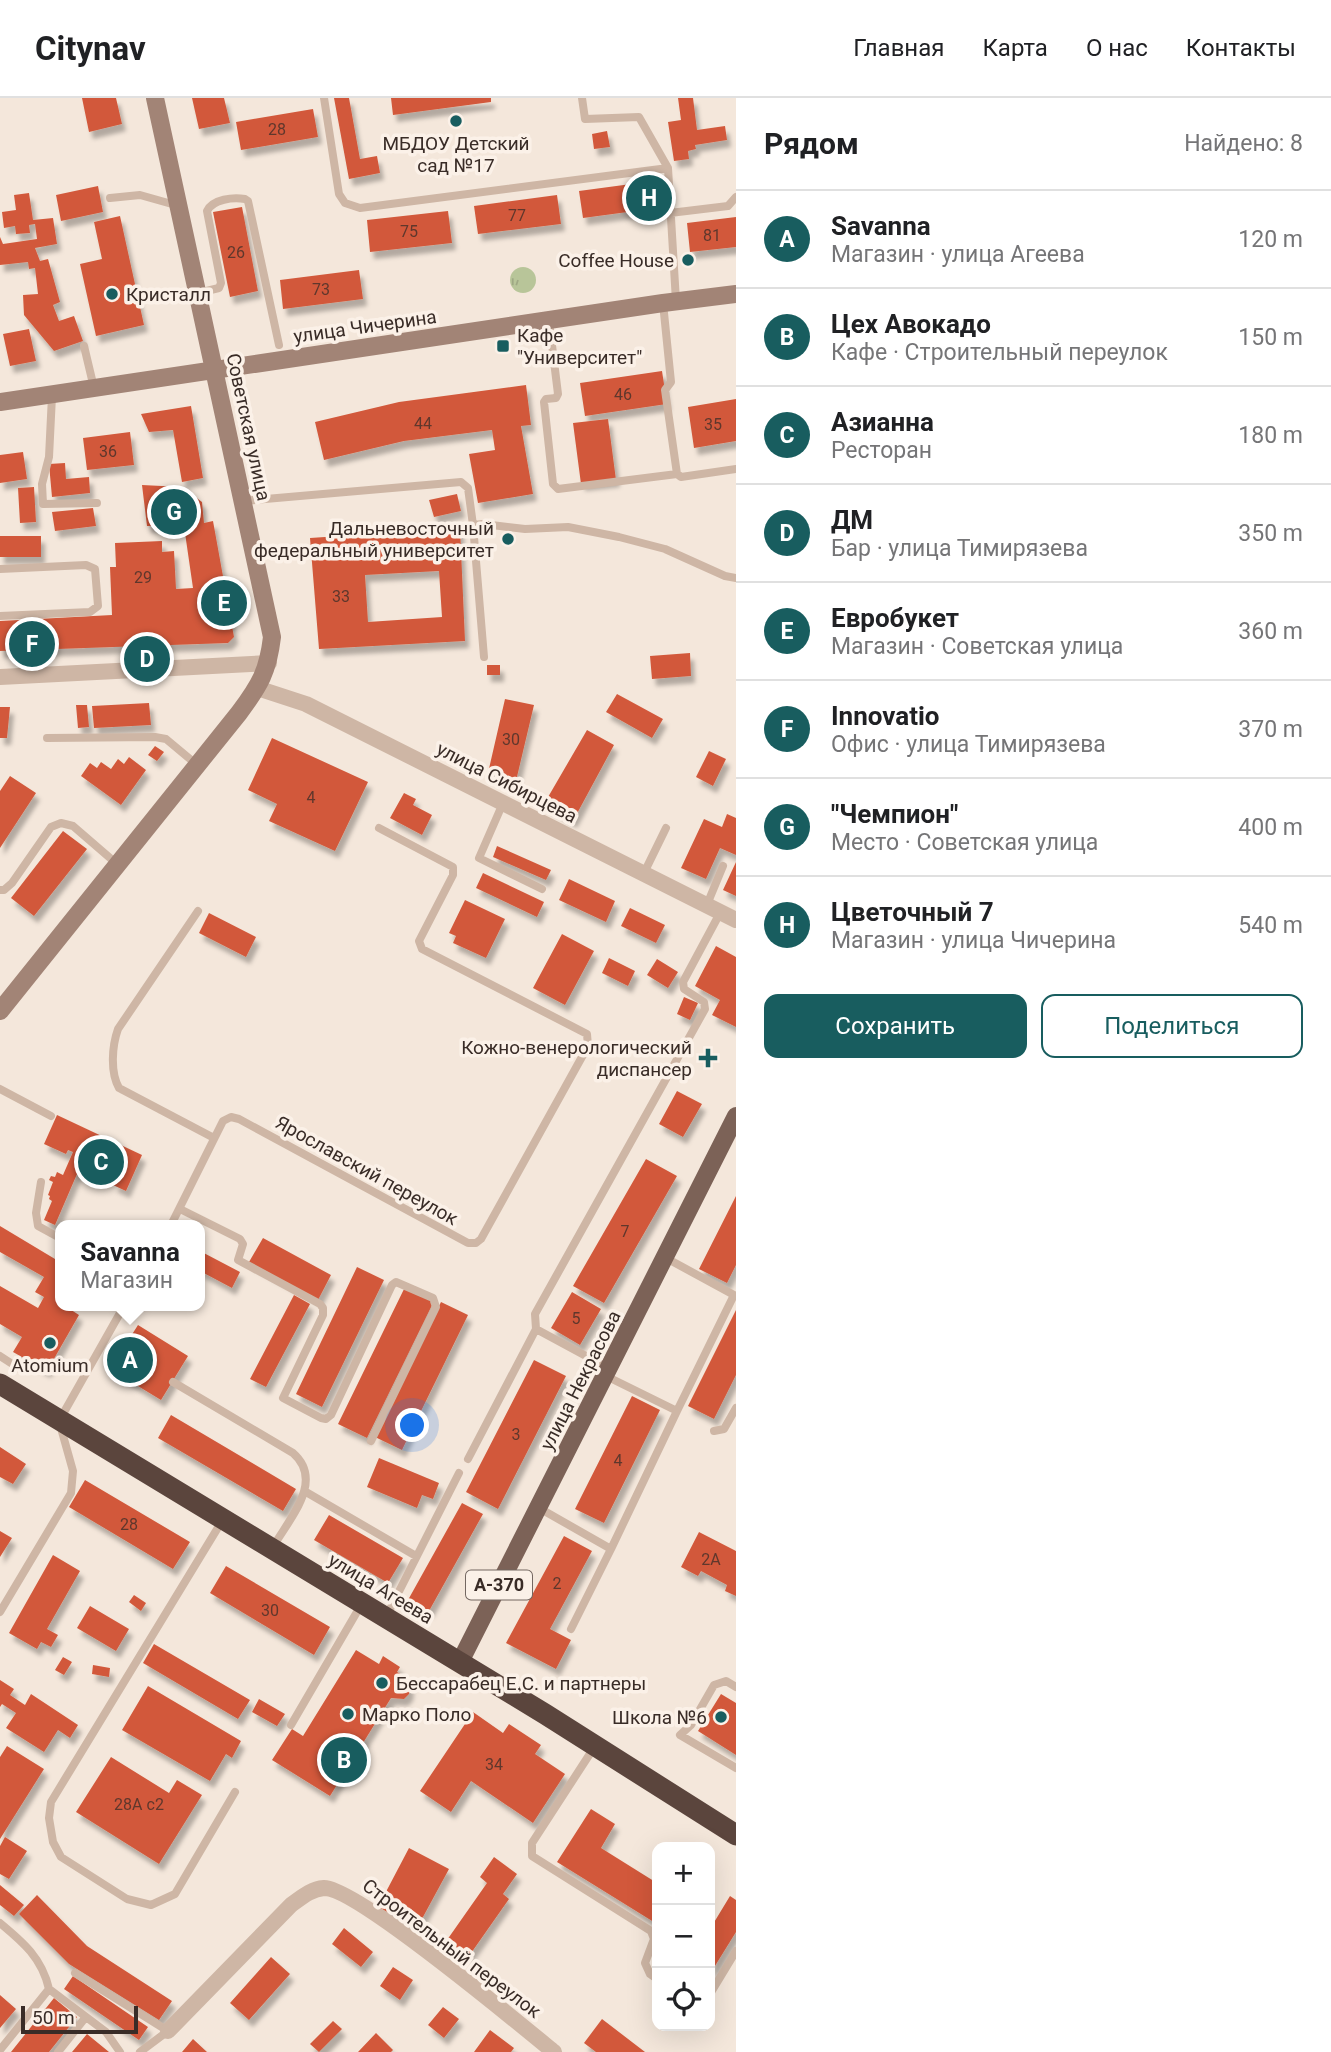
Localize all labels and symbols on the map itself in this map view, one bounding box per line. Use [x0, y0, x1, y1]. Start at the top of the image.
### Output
marker: МБДОУ Детский сад №17 [448, 113, 464, 129]
house number: 28 [268, 120, 286, 139]
place label: МБДОУ Детский сад №17 [382, 132, 530, 177]
pin: H [626, 172, 672, 224]
house number: 77 [508, 206, 526, 225]
house number: 75 [400, 222, 418, 241]
house number: 81 [703, 226, 721, 245]
house number: 26 [227, 243, 245, 262]
place label: Coffee House [558, 249, 674, 272]
marker: Coffee House [680, 252, 696, 268]
house number: 73 [312, 280, 330, 299]
place label: Кристалл [126, 283, 211, 306]
marker: Кристалл [104, 286, 120, 302]
street label: улица Чичерина [292, 305, 438, 348]
place label: Кафе "Университет" [517, 324, 642, 369]
marker: Кафе "Университет" [495, 338, 511, 354]
street label: Советская улица [222, 351, 275, 503]
house number: 46 [614, 385, 632, 404]
house number: 44 [414, 414, 432, 433]
house number: 35 [704, 415, 722, 434]
house number: 36 [99, 442, 117, 461]
pin: G [151, 486, 197, 538]
place label: Дальневосточный федеральный университет [254, 517, 494, 562]
marker: Дальневосточный федеральный университет [500, 531, 516, 547]
house number: 29 [134, 568, 152, 587]
pin: E [201, 577, 247, 629]
house number: 33 [332, 587, 350, 606]
pin: F [9, 618, 55, 670]
pin: D [124, 633, 170, 685]
house number: 30 [502, 730, 520, 749]
street label: улица Сибирцева [433, 737, 581, 828]
house number: 4 [307, 788, 316, 807]
place label: Кожно-венерологический диспансер [461, 1036, 692, 1081]
marker: Кожно-венерологический диспансер [698, 1048, 718, 1068]
street label: Ярославский переулок [272, 1111, 463, 1231]
pin: C [78, 1136, 124, 1188]
house number: 7 [621, 1222, 630, 1241]
street label: улица Некрасова [535, 1307, 626, 1454]
house number: 5 [572, 1309, 581, 1328]
pin: A [107, 1334, 153, 1386]
marker: Atomium [42, 1335, 58, 1351]
place label: Atomium [11, 1354, 89, 1377]
your location [395, 1408, 429, 1442]
house number: 3 [512, 1425, 521, 1444]
house number: 4 [614, 1451, 623, 1470]
house number: 28 [120, 1515, 138, 1534]
street label: улица Агеева [324, 1548, 437, 1629]
house number: 2А [701, 1550, 721, 1569]
road number: А-370 [466, 1570, 532, 1600]
house number: 2 [553, 1574, 562, 1593]
house number: 30 [261, 1601, 279, 1620]
place label: Бессарабец Е.С. и партнеры [396, 1672, 646, 1695]
marker: Бессарабец Е.С. и партнеры [374, 1675, 390, 1691]
place label: Марко Поло [362, 1703, 471, 1726]
marker: Марко Поло [340, 1706, 356, 1722]
place label: Школа №6 [612, 1706, 707, 1729]
marker: Школа №6 [713, 1709, 729, 1725]
pin: B [321, 1734, 367, 1786]
house number: 34 [485, 1755, 503, 1774]
house number: 28А с2 [114, 1795, 164, 1814]
street label: Строительный переулок [358, 1874, 546, 2023]
scale bar [21, 2003, 138, 2035]

